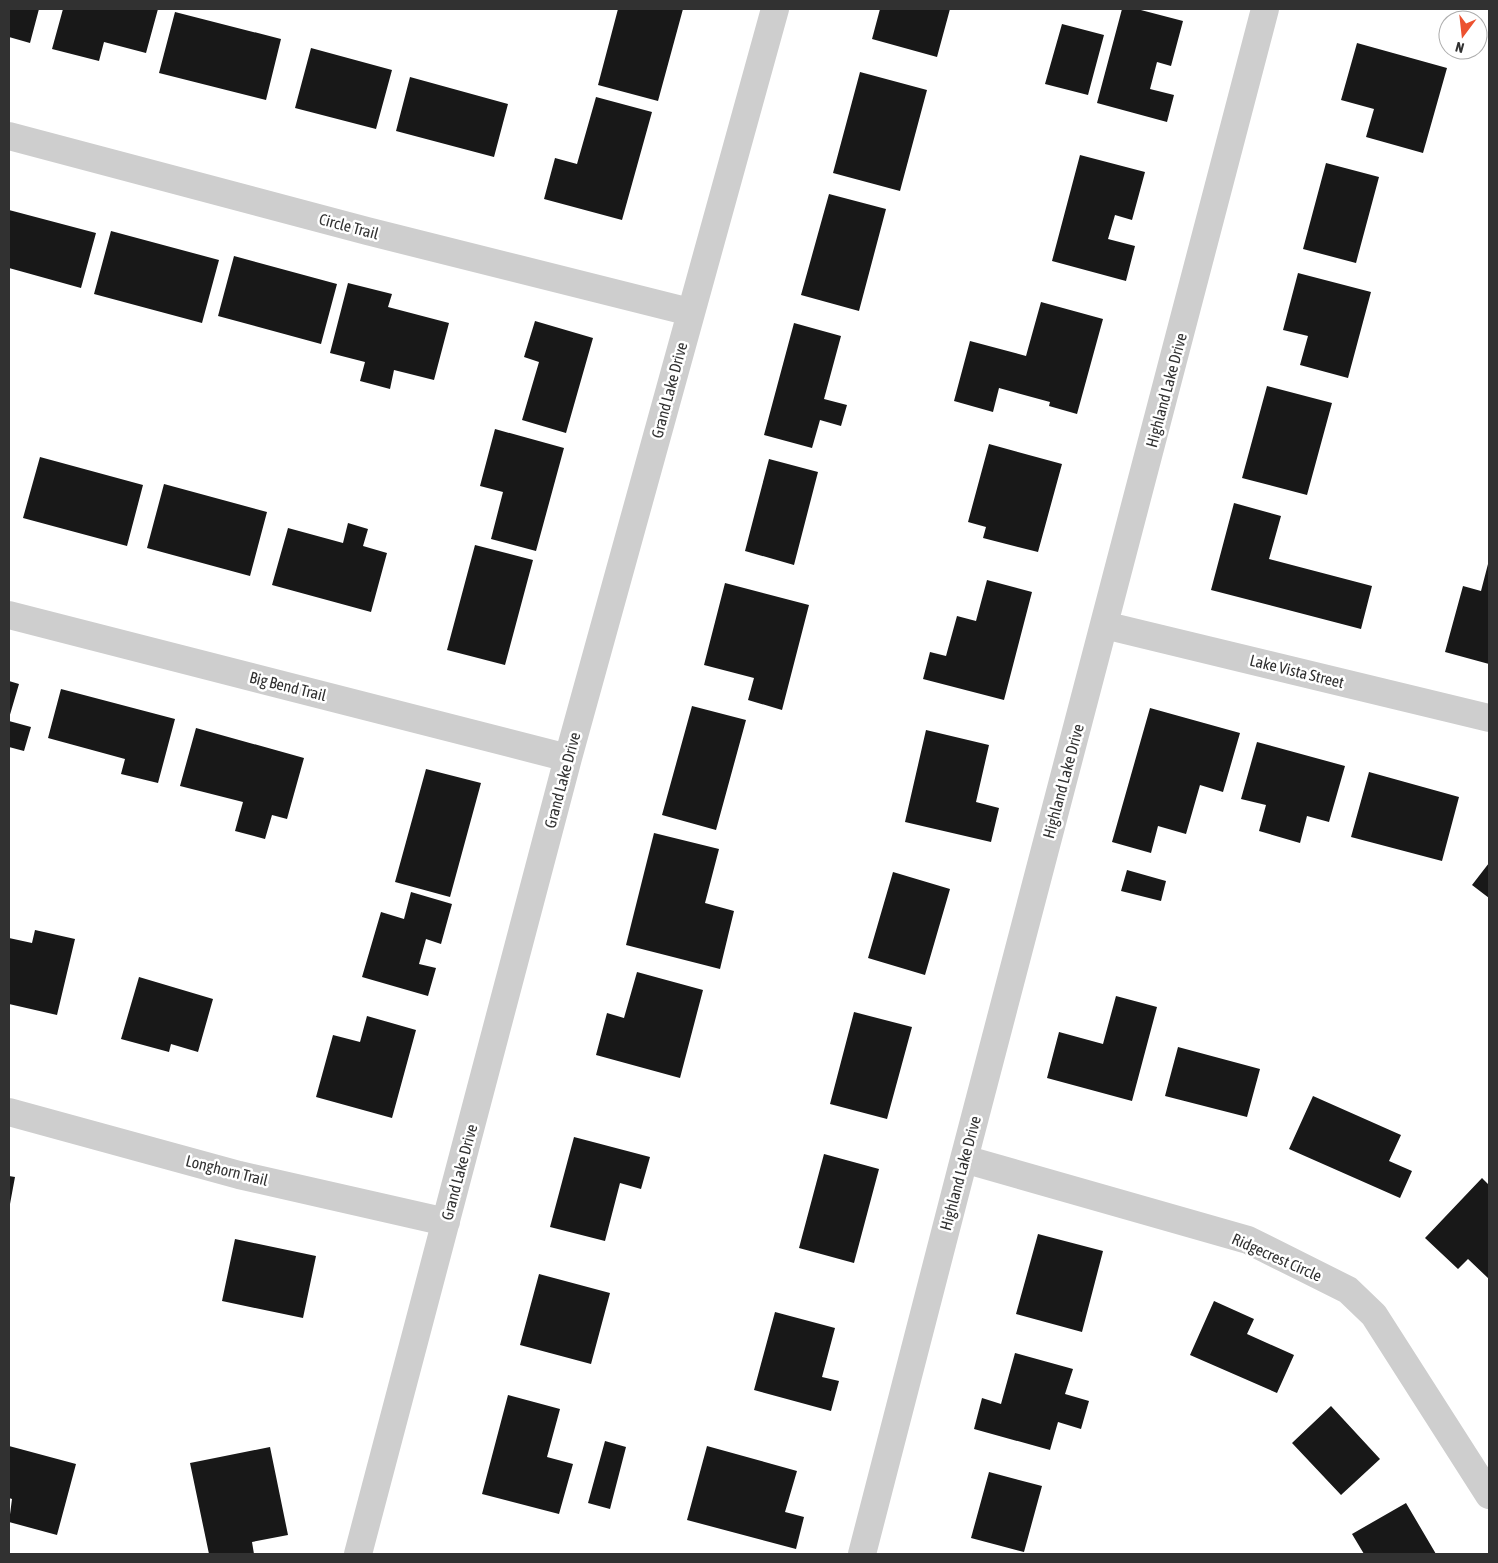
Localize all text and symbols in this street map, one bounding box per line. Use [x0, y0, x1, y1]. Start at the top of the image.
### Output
north arrow [1438, 10, 1488, 60]
text: N [1454, 39, 1466, 56]
street label: Circle Trail [317, 209, 381, 243]
street label: Highland Lake Drive [1142, 331, 1191, 449]
street label: Grand Lake Drive [648, 340, 690, 440]
street label: Lake Vista Street [1248, 651, 1346, 691]
street label: Big Bend Trail [247, 668, 329, 705]
street label: Highland Lake Drive [1039, 722, 1088, 840]
street label: Grand Lake Drive [541, 730, 583, 830]
street label: Highland Lake Drive [936, 1114, 985, 1232]
street label: Grand Lake Drive [438, 1122, 480, 1222]
street label: Longhorn Trail [184, 1151, 271, 1190]
street label: Ridgecrest Circle [1229, 1229, 1325, 1286]

